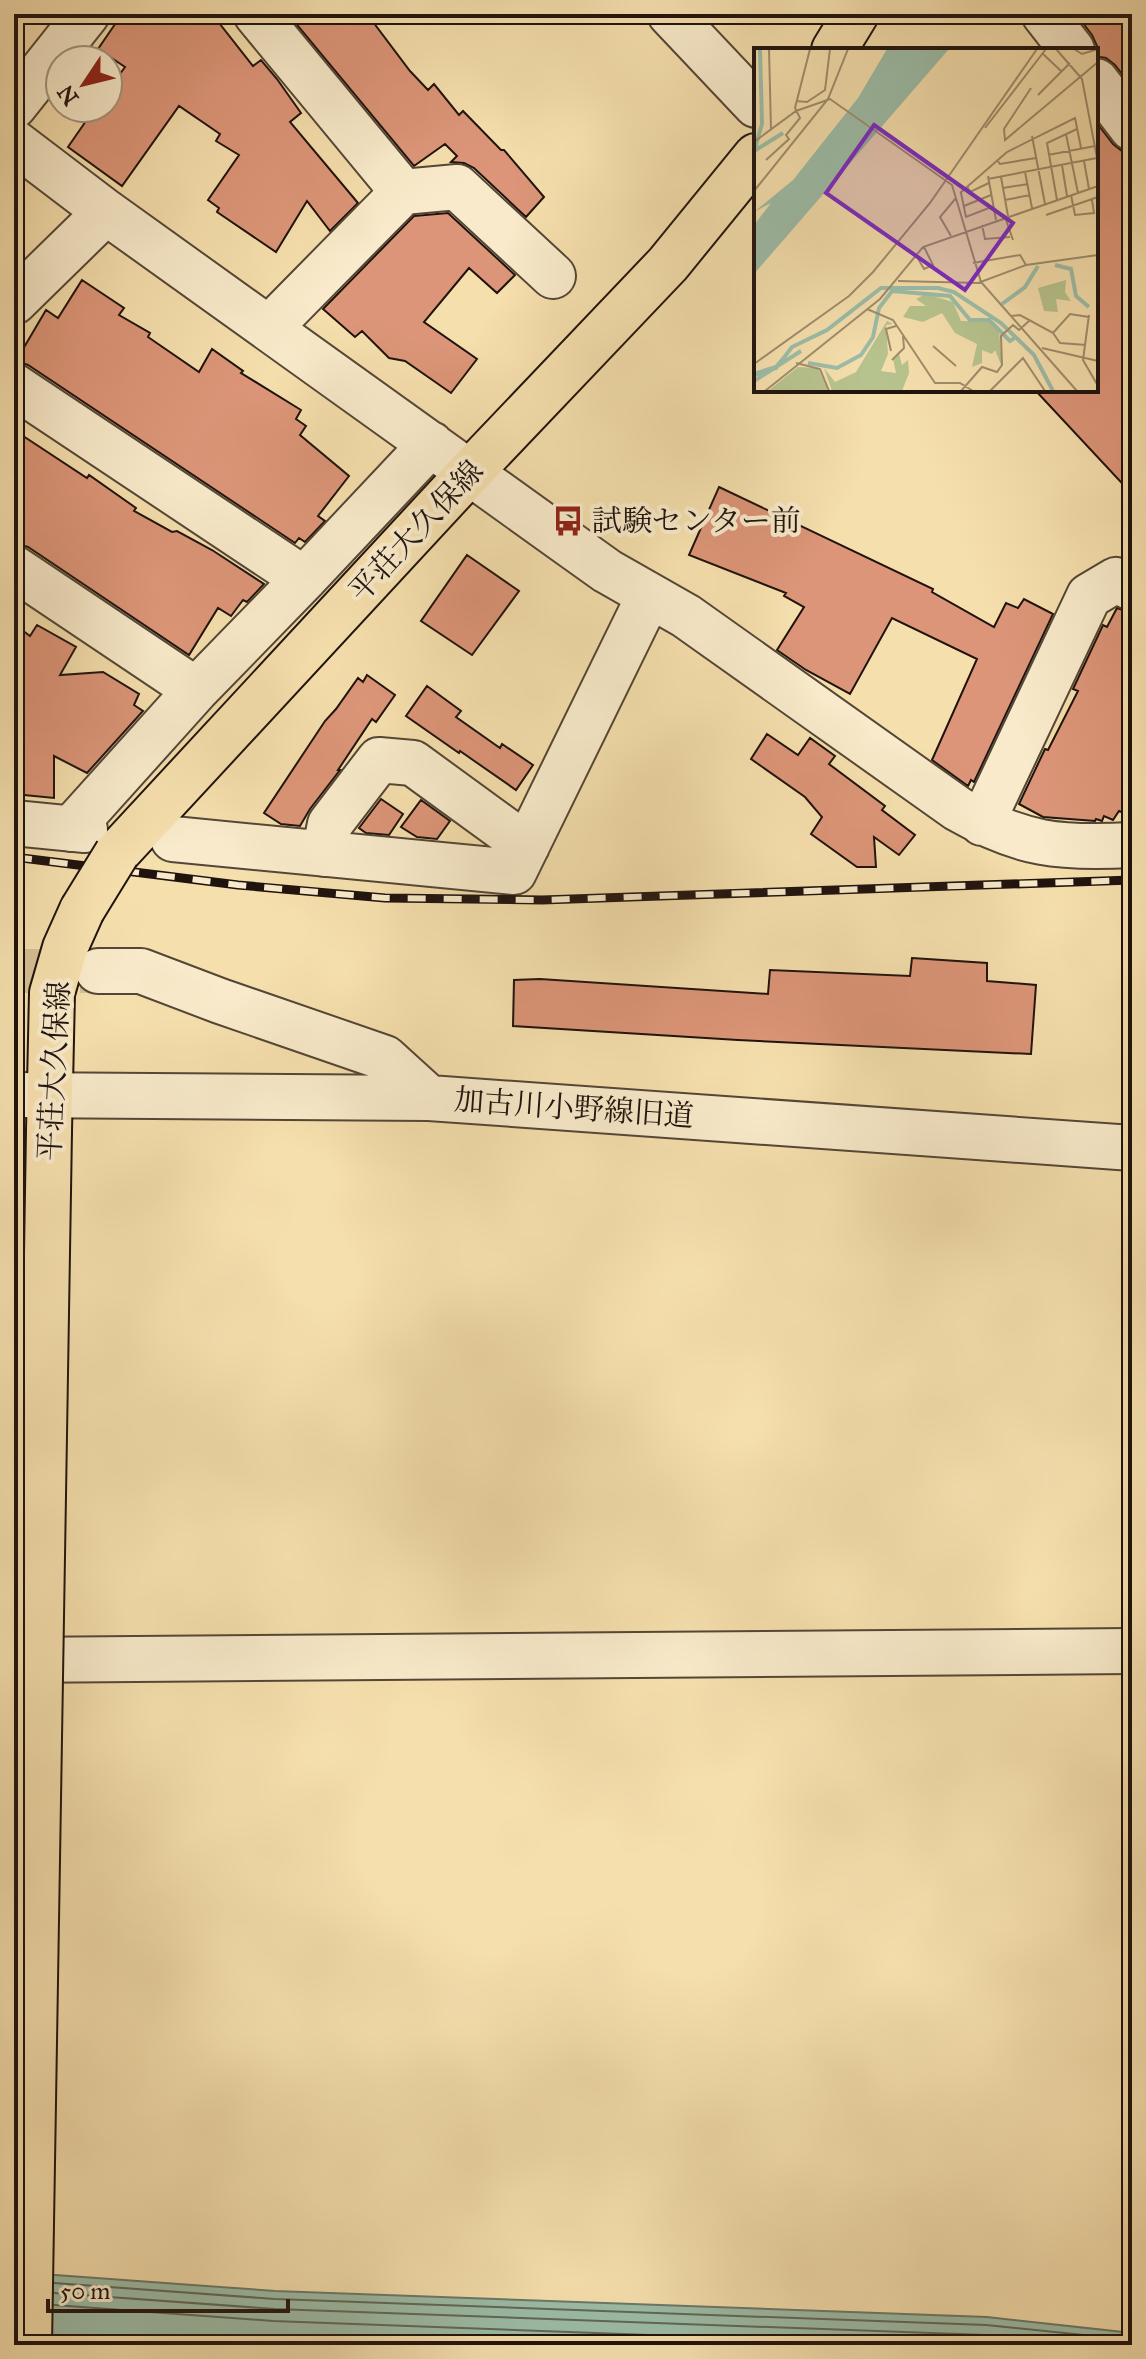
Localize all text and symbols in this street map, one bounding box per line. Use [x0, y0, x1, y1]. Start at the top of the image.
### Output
north arrow [44, 44, 124, 124]
inset map [754, 48, 1098, 392]
text: N [51, 80, 84, 111]
street label: 平荘大久保線 [341, 453, 491, 609]
place label: 試験センター前 [592, 503, 801, 539]
bus stop icon: 試験センター前 [551, 504, 585, 538]
street label: 平荘大久保線 [31, 980, 77, 1162]
street label: 加古川小野線旧道 [453, 1082, 695, 1134]
scale bar [48, 2263, 288, 2313]
text: 50 m [60, 2276, 110, 2306]

